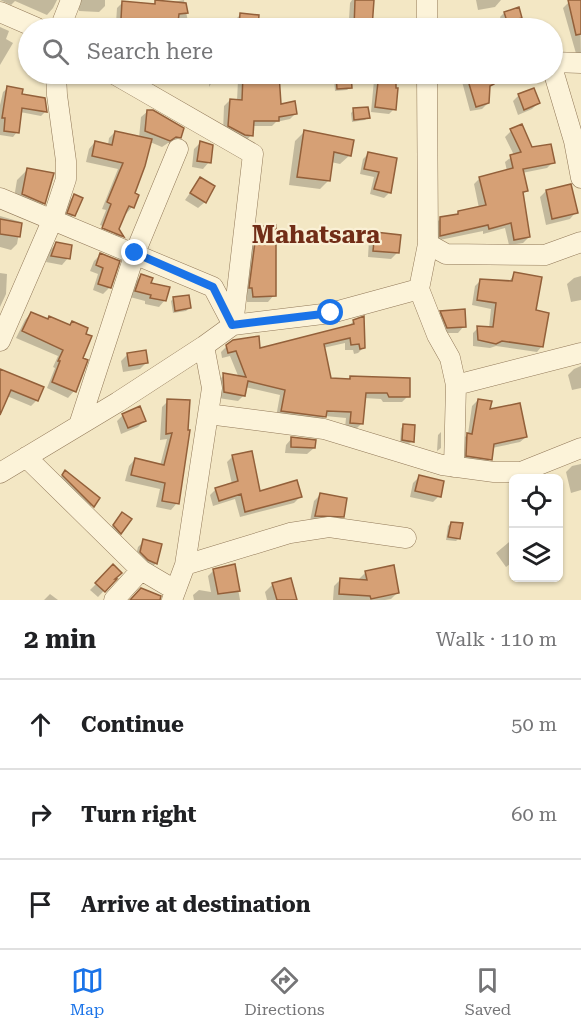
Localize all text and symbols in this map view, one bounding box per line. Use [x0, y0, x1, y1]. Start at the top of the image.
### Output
search box [18, 18, 563, 84]
icon: search [39, 35, 72, 68]
text: Search here [87, 39, 213, 64]
district label: Mahatsara [252, 221, 380, 249]
route end [121, 239, 147, 265]
route start [317, 299, 343, 325]
map controls [509, 474, 563, 582]
button: locate [509, 474, 563, 528]
button: layers [509, 528, 563, 582]
text: 2 min [24, 624, 96, 654]
text: Walk · 110 m [436, 627, 557, 651]
icon: ahead [24, 708, 57, 741]
text: Continue [81, 712, 184, 737]
text: 50 m [511, 712, 557, 736]
icon: right [24, 798, 57, 831]
text: Turn right [81, 802, 196, 827]
text: 60 m [511, 802, 557, 826]
icon: arrive [24, 888, 57, 921]
text: Arrive at destination [81, 892, 310, 917]
tab: Map [70, 964, 104, 1019]
tab: Directions [244, 964, 325, 1019]
tab: Saved [465, 964, 511, 1019]

